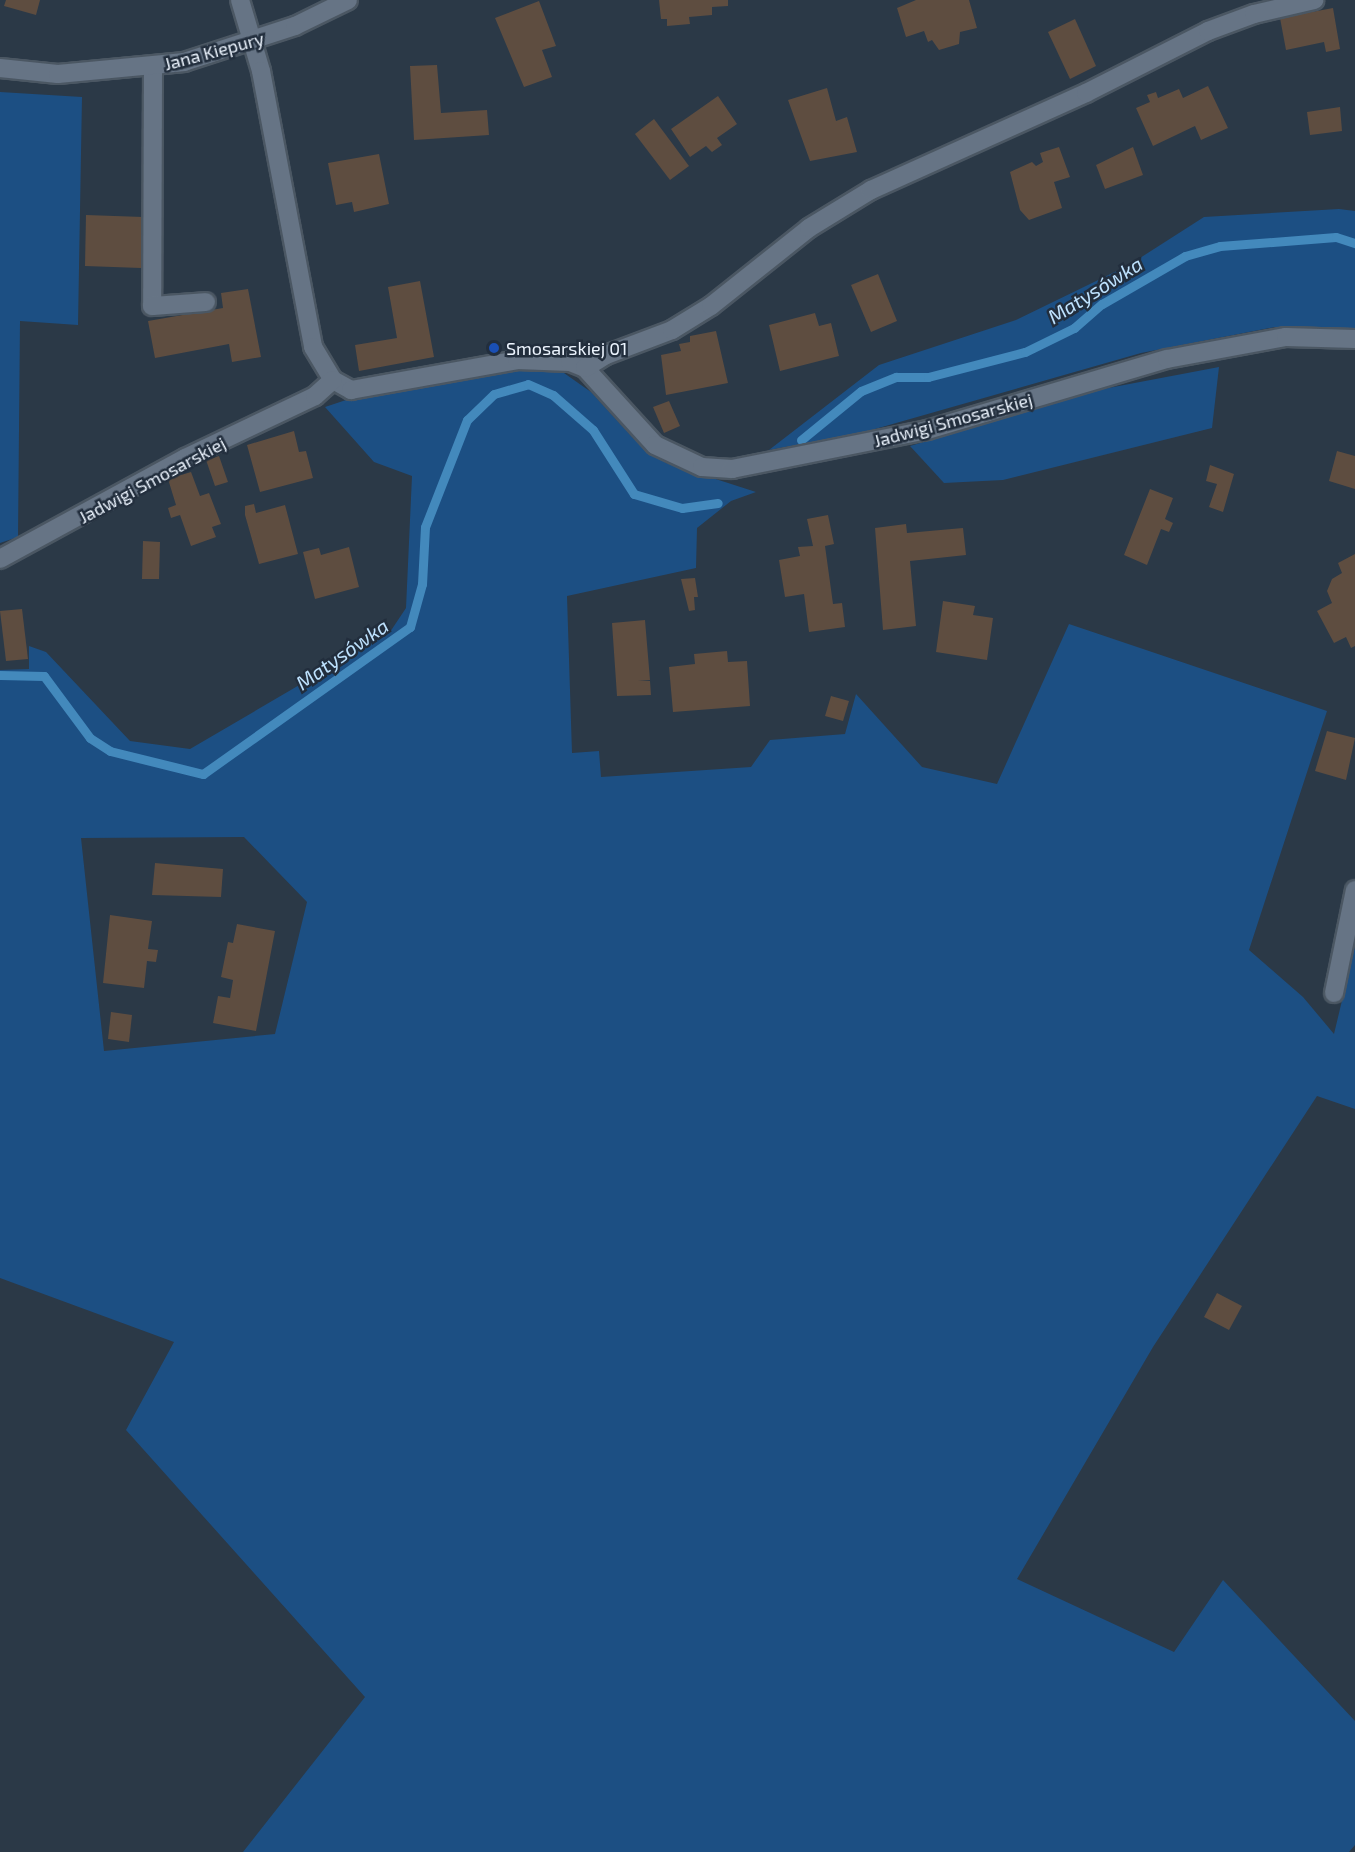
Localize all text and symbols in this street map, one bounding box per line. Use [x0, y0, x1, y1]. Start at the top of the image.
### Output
street label: Jana Kiepury [162, 27, 266, 75]
water label: Matysówka [1043, 251, 1147, 329]
place label: Smosarskiej 01 [506, 337, 627, 359]
marker: Smosarskiej 01 [487, 341, 501, 355]
street label: Jadwigi Smosarskiej [871, 388, 1035, 452]
street label: Jadwigi Smosarskiej [75, 432, 229, 528]
water label: Matysówka [291, 613, 393, 695]

